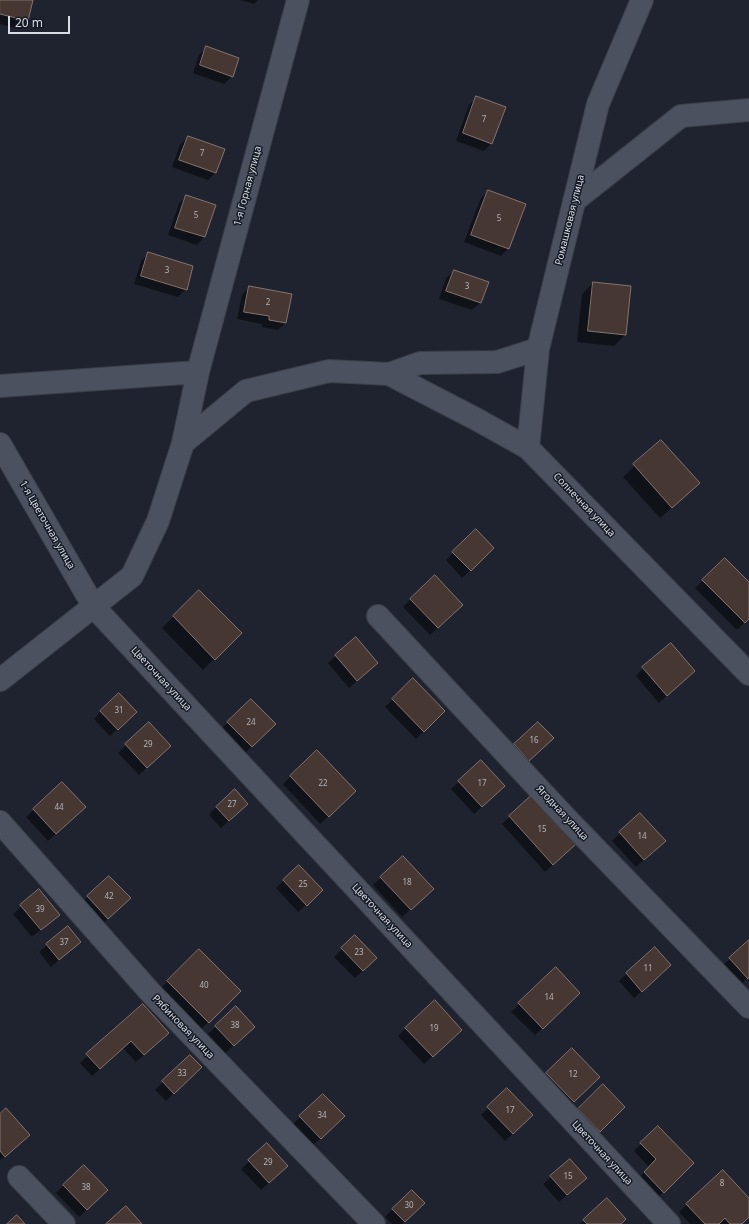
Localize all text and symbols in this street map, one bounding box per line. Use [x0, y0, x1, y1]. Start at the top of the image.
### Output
scale bar [10, 8, 72, 34]
text: 20 m [15, 14, 43, 31]
house number: 7 [482, 115, 486, 125]
street label: 1-я Горная улица [232, 145, 264, 227]
house number: 7 [200, 149, 204, 159]
street label: Ромашковая улица [553, 173, 587, 267]
house number: 5 [194, 211, 198, 221]
house number: 5 [497, 214, 501, 224]
house number: 3 [165, 266, 169, 276]
house number: 3 [465, 282, 469, 292]
house number: 2 [266, 298, 270, 308]
street label: Солнечная улица [550, 471, 618, 539]
street label: 1-я Цветочная улица [17, 478, 77, 572]
street label: Цветочная улица [128, 645, 194, 713]
house number: 31 [114, 706, 124, 716]
house number: 24 [246, 718, 256, 728]
house number: 16 [529, 736, 539, 746]
house number: 29 [143, 740, 153, 750]
house number: 22 [318, 779, 328, 789]
house number: 17 [477, 779, 487, 789]
street label: Ягодная улица [533, 783, 591, 843]
house number: 27 [227, 800, 237, 810]
house number: 44 [54, 803, 64, 813]
house number: 15 [537, 825, 547, 835]
house number: 14 [637, 832, 647, 842]
house number: 18 [402, 878, 412, 888]
house number: 25 [298, 880, 308, 890]
street label: Цветочная улица [349, 882, 415, 950]
house number: 42 [104, 892, 114, 902]
house number: 39 [35, 905, 45, 915]
house number: 37 [59, 938, 69, 948]
house number: 23 [354, 948, 364, 958]
house number: 11 [643, 964, 653, 974]
house number: 40 [199, 981, 209, 991]
street label: Рябиновая улица [150, 993, 216, 1061]
house number: 14 [544, 993, 554, 1003]
house number: 38 [230, 1021, 240, 1031]
house number: 19 [429, 1024, 439, 1034]
house number: 33 [177, 1069, 187, 1079]
house number: 12 [568, 1070, 578, 1080]
house number: 17 [505, 1106, 515, 1116]
house number: 34 [317, 1111, 327, 1121]
street label: Цветочная улица [569, 1119, 635, 1187]
house number: 29 [263, 1158, 273, 1168]
house number: 15 [563, 1172, 573, 1182]
house number: 8 [720, 1179, 724, 1189]
house number: 38 [81, 1183, 91, 1193]
house number: 30 [404, 1201, 414, 1211]

